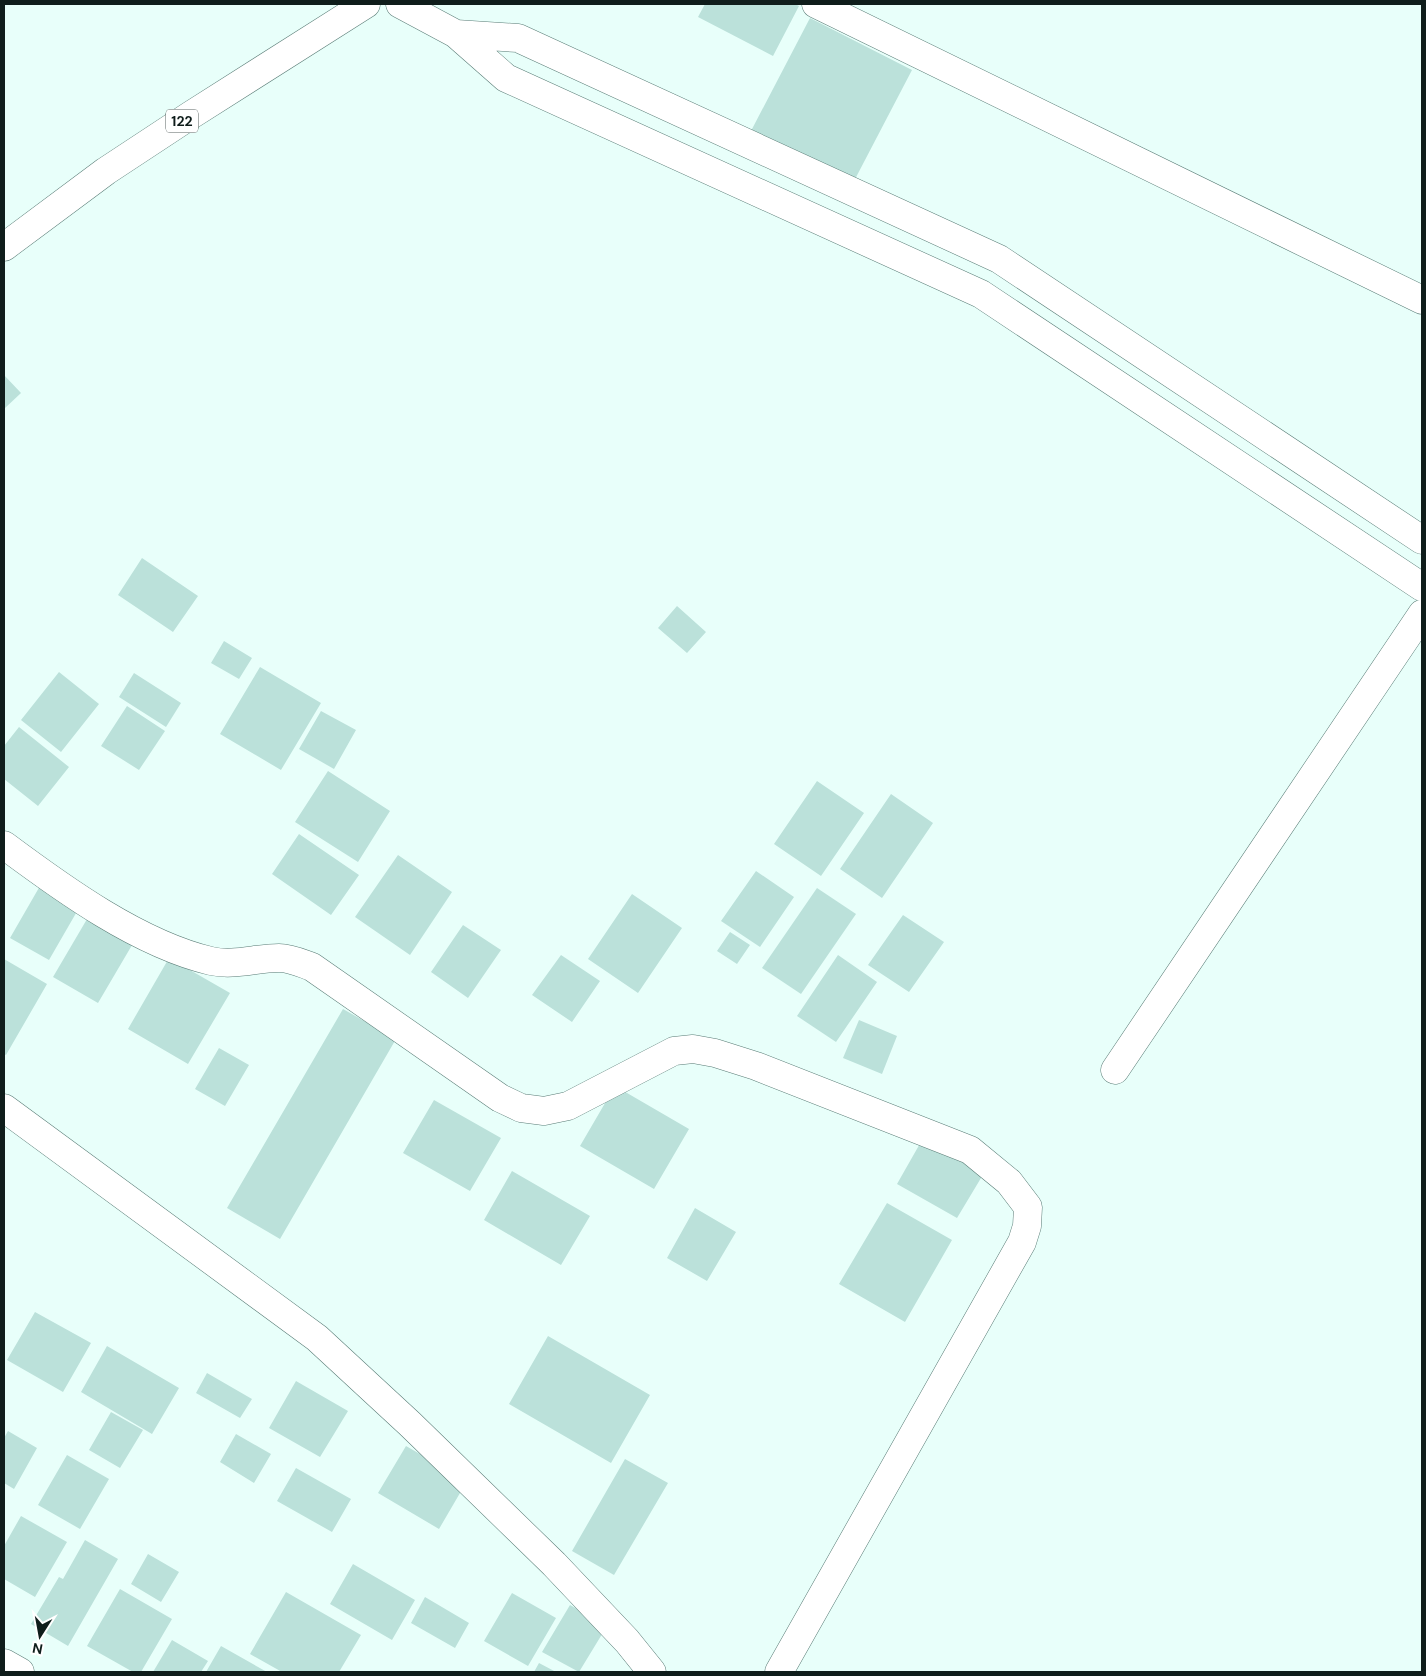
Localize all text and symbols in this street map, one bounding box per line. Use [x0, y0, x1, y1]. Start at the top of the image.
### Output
road number: 122 [166, 110, 198, 132]
north arrow [15, 1611, 65, 1661]
text: N [31, 1639, 44, 1659]

